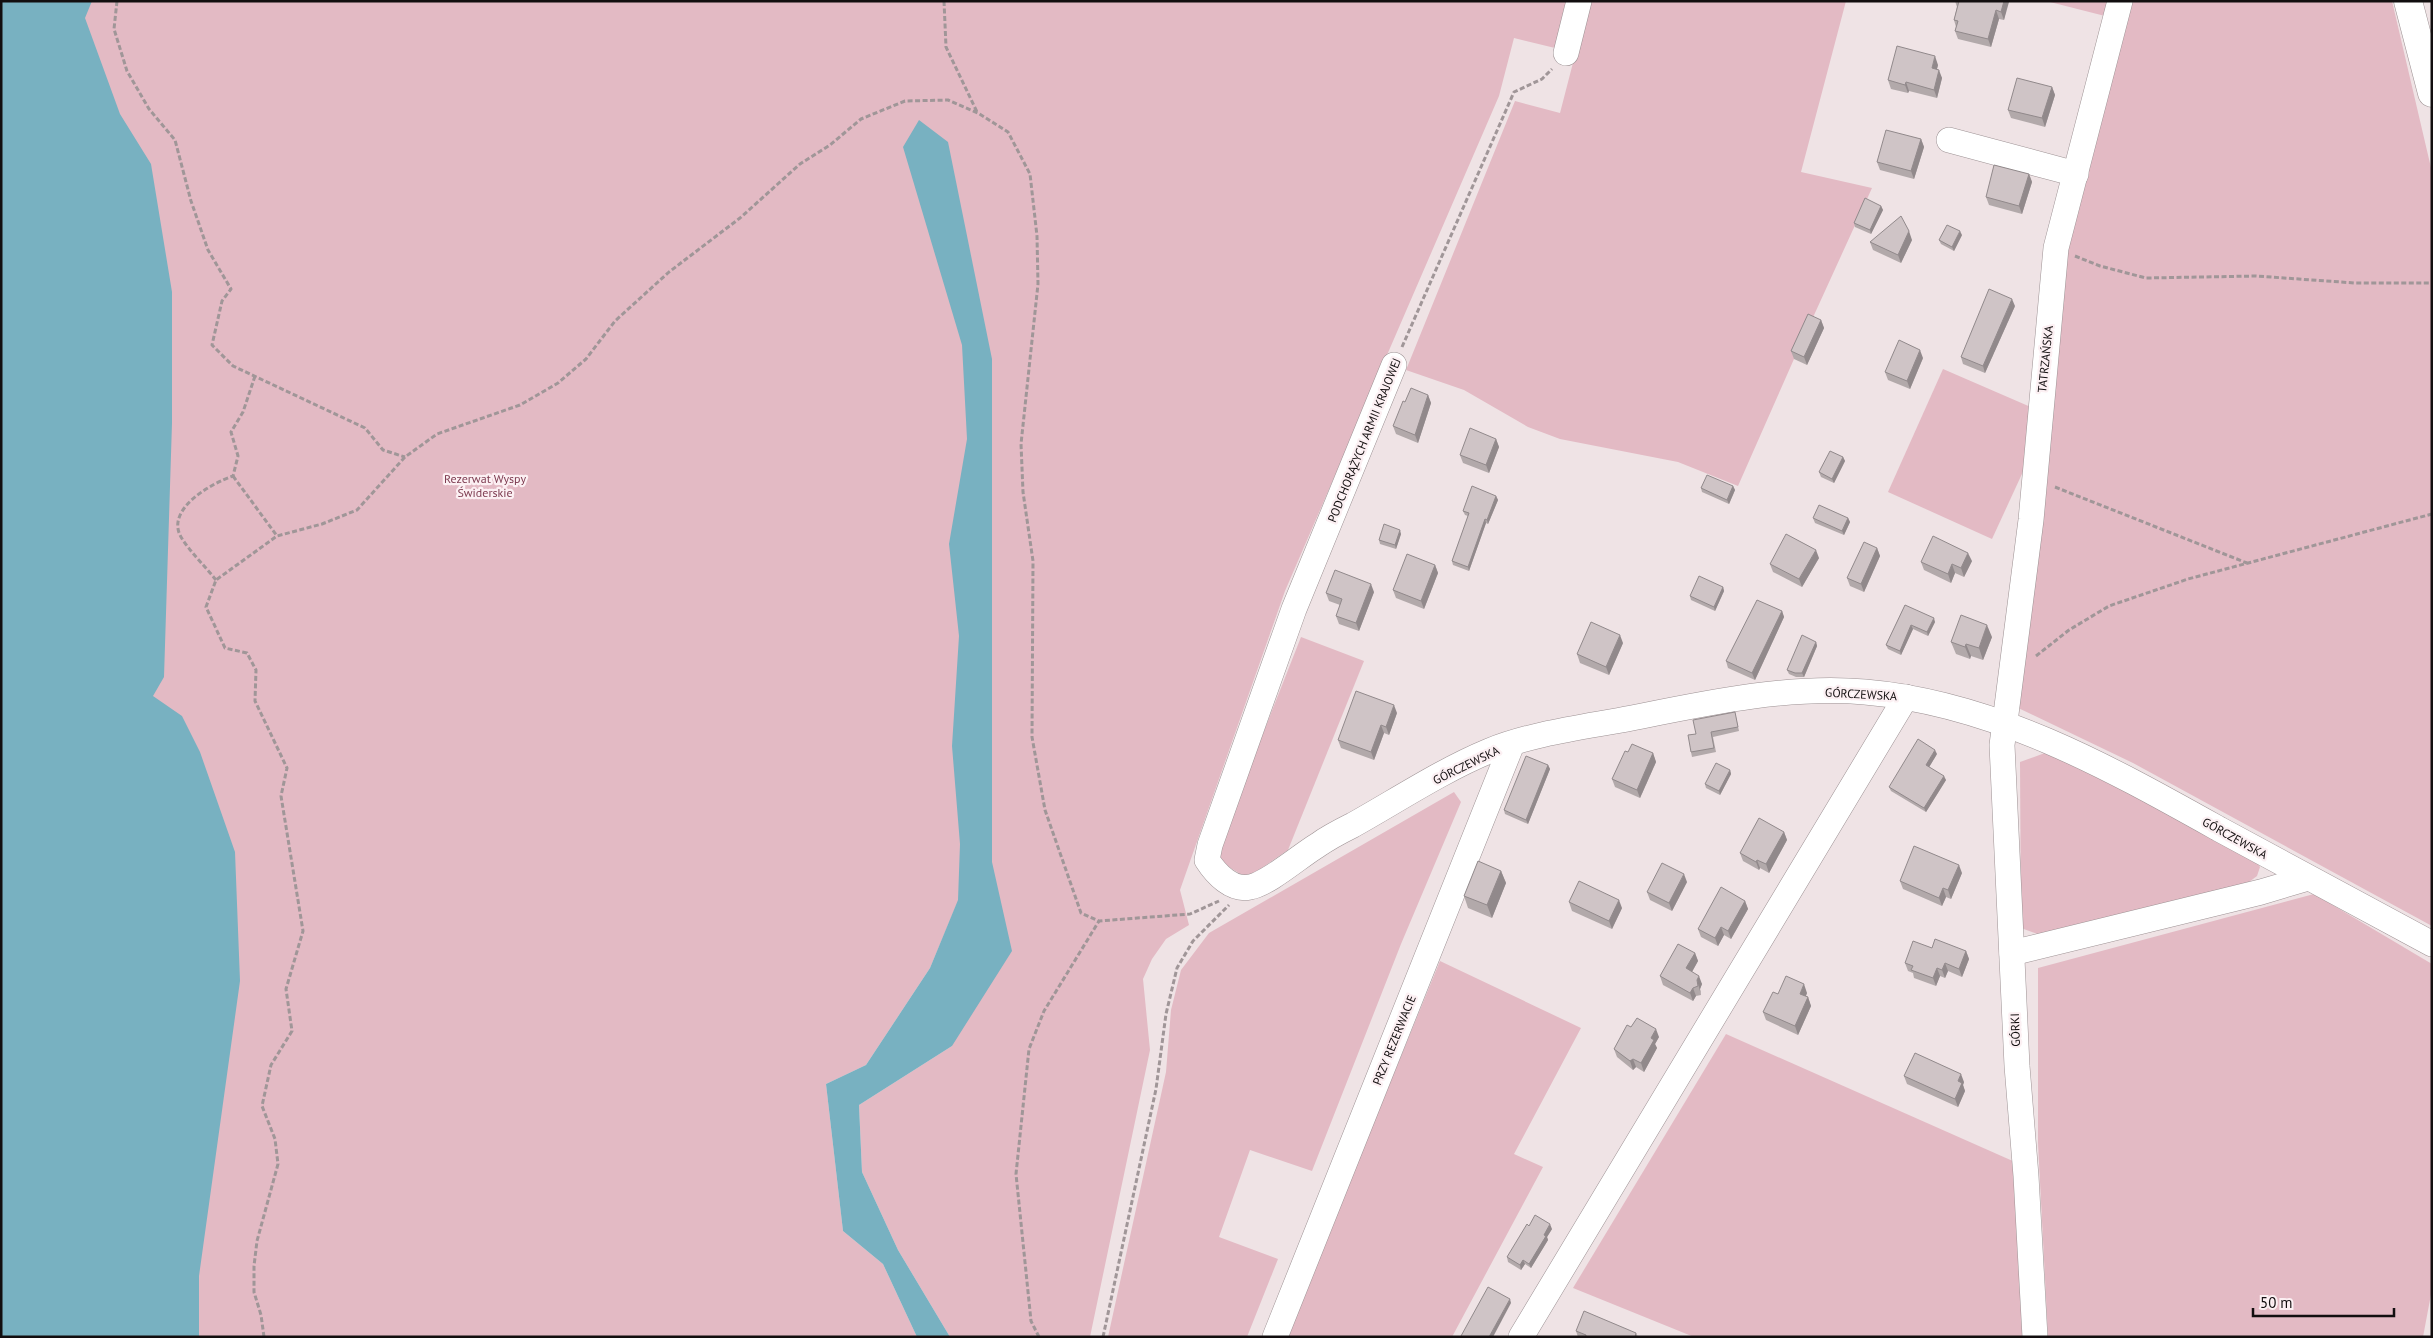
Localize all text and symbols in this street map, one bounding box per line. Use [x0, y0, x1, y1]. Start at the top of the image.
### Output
street label: TATRZAŃSKA [2034, 325, 2056, 393]
street label: PODCHORĄŻYCH ARMII KRAJOWEJ [1324, 356, 1404, 524]
park label: Rezerwat Wyspy Świderskie [444, 471, 526, 500]
street label: GÓRCZEWSKA [1825, 685, 1897, 703]
street label: GÓRCZEWSKA [1430, 742, 1502, 788]
street label: GÓRCZEWSKA [2200, 814, 2270, 862]
street label: PRZY REZERWACIE [1369, 993, 1419, 1087]
street label: GÓRKI [2007, 1013, 2023, 1047]
scale bar [2253, 1286, 2394, 1318]
text: 50 m [2260, 1293, 2293, 1312]

